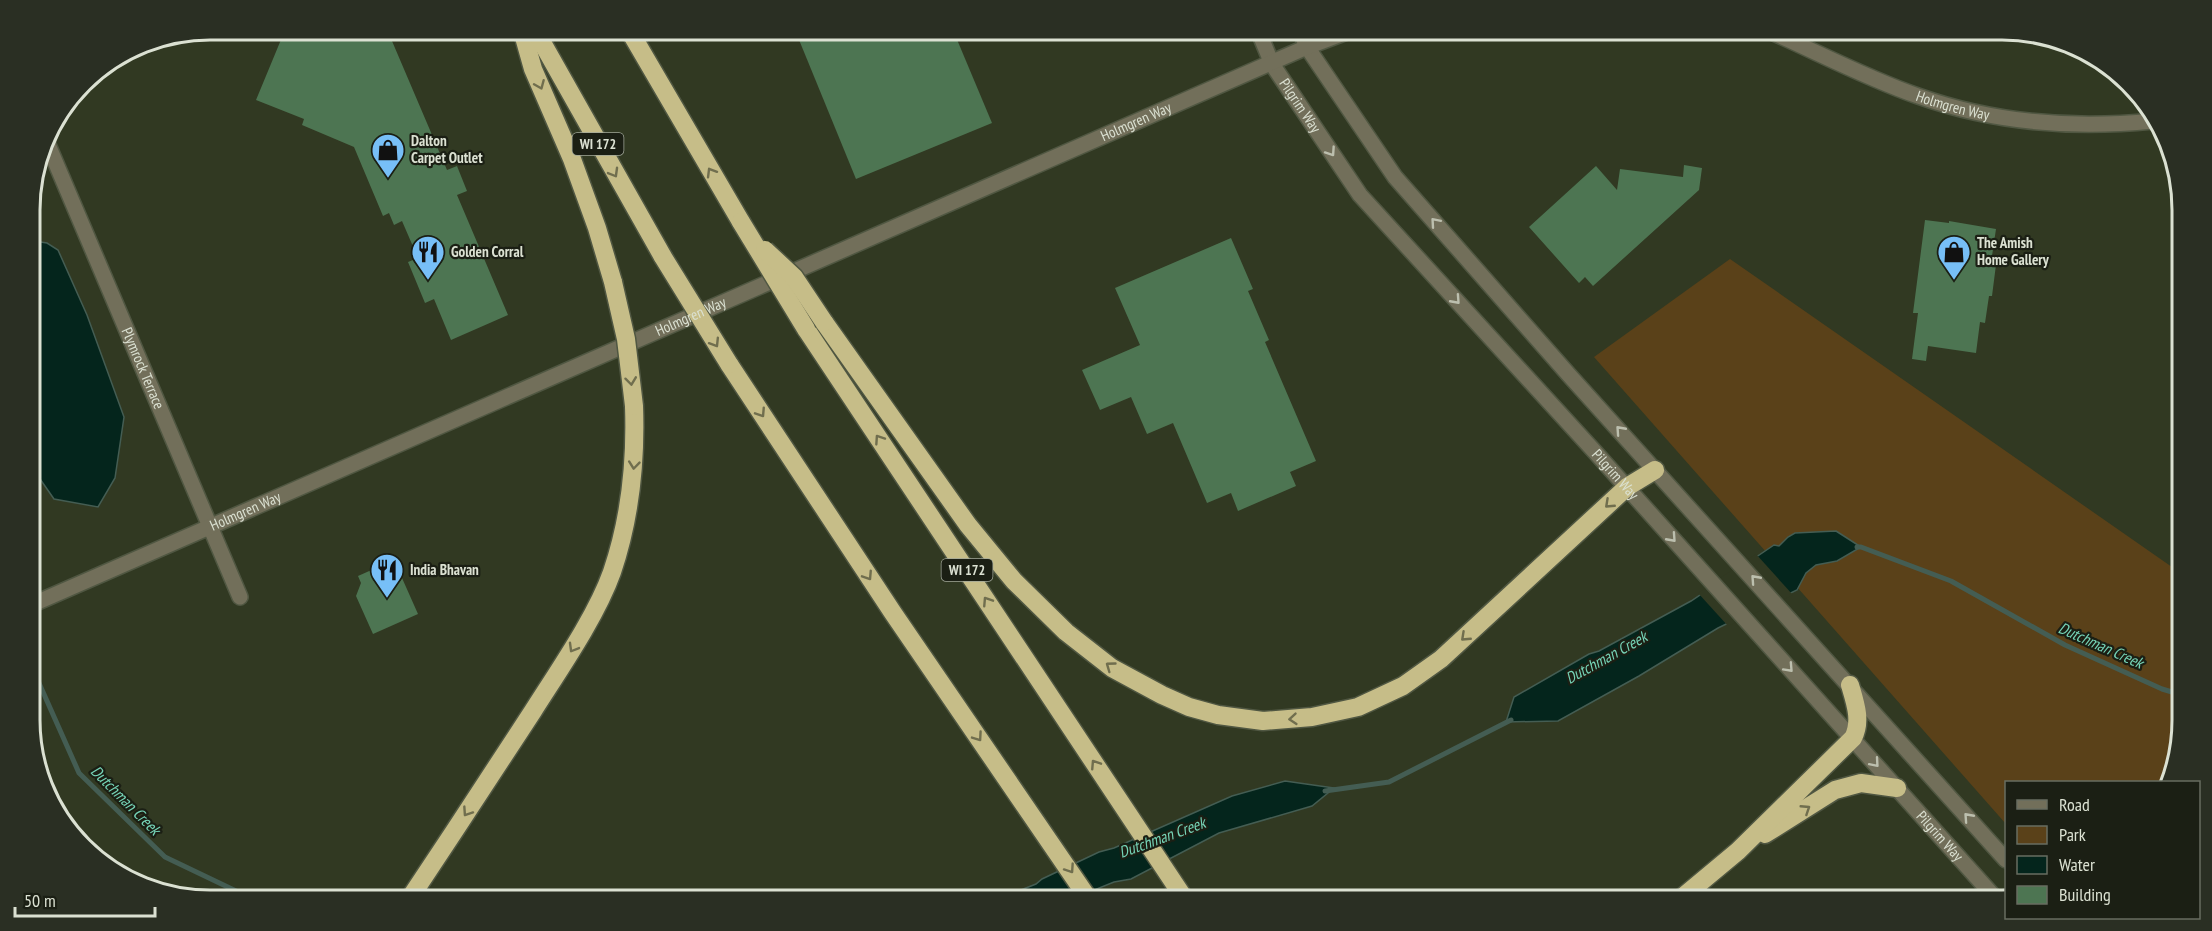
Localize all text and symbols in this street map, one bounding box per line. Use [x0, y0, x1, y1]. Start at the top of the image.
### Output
street label: Pilgrim Way [1275, 75, 1326, 136]
one-way arrow [533, 79, 545, 90]
street label: Holmgren Way [1914, 86, 1992, 124]
street label: Holmgren Way [1097, 97, 1174, 145]
place label: Dalton Carpet Outlet [411, 131, 483, 167]
shop icon: Dalton Carpet Outlet [370, 132, 406, 179]
road number: WI 172 [572, 133, 624, 155]
one-way arrow [1324, 145, 1335, 156]
one-way arrow [607, 167, 618, 177]
one-way arrow [707, 168, 719, 178]
one-way arrow [1431, 218, 1442, 229]
place label: The Amish Home Gallery [1977, 233, 2050, 269]
restaurant icon: Golden Corral [410, 234, 446, 281]
shop icon: The Amish Home Gallery [1936, 234, 1972, 281]
place label: Golden Corral [451, 242, 524, 261]
street label: Holmgren Way [652, 292, 729, 340]
one-way arrow [1449, 293, 1460, 304]
street label: Plymrock Terrace [118, 324, 169, 412]
one-way arrow [708, 337, 720, 347]
one-way arrow [625, 376, 637, 385]
one-way arrow [754, 406, 765, 417]
one-way arrow [1616, 427, 1627, 437]
one-way arrow [876, 434, 887, 445]
street label: Pilgrim Way [1588, 445, 1643, 504]
one-way arrow [628, 460, 641, 469]
street label: Holmgren Way [207, 487, 284, 535]
one-way arrow [1605, 497, 1615, 508]
one-way arrow [1665, 531, 1676, 542]
restaurant icon: India Bhavan [369, 552, 405, 599]
road number: WI 172 [942, 559, 992, 581]
place label: India Bhavan [410, 560, 479, 579]
one-way arrow [861, 570, 873, 580]
one-way arrow [1751, 576, 1762, 586]
one-way arrow [983, 597, 995, 607]
water label: Dutchman Creek [2056, 617, 2148, 673]
water label: Dutchman Creek [1562, 625, 1652, 688]
one-way arrow [1462, 629, 1473, 640]
one-way arrow [568, 641, 580, 652]
one-way arrow [1782, 661, 1793, 671]
one-way arrow [1106, 662, 1117, 673]
one-way arrow [1289, 712, 1298, 725]
one-way arrow [970, 731, 981, 742]
one-way arrow [1868, 756, 1879, 767]
one-way arrow [1091, 759, 1102, 770]
water label: Dutchman Creek [87, 761, 166, 840]
legend [2005, 781, 2200, 919]
text: Road [2059, 793, 2090, 816]
one-way arrow [463, 805, 474, 816]
one-way arrow [1799, 805, 1810, 816]
street label: Pilgrim Way [1913, 807, 1968, 865]
water label: Dutchman Creek [1116, 812, 1210, 862]
one-way arrow [1964, 813, 1975, 824]
text: Park [2059, 823, 2086, 846]
text: Water [2059, 853, 2095, 876]
one-way arrow [1062, 863, 1073, 874]
scale bar [15, 880, 154, 918]
text: Building [2059, 883, 2111, 906]
text: 50 m [24, 889, 56, 912]

